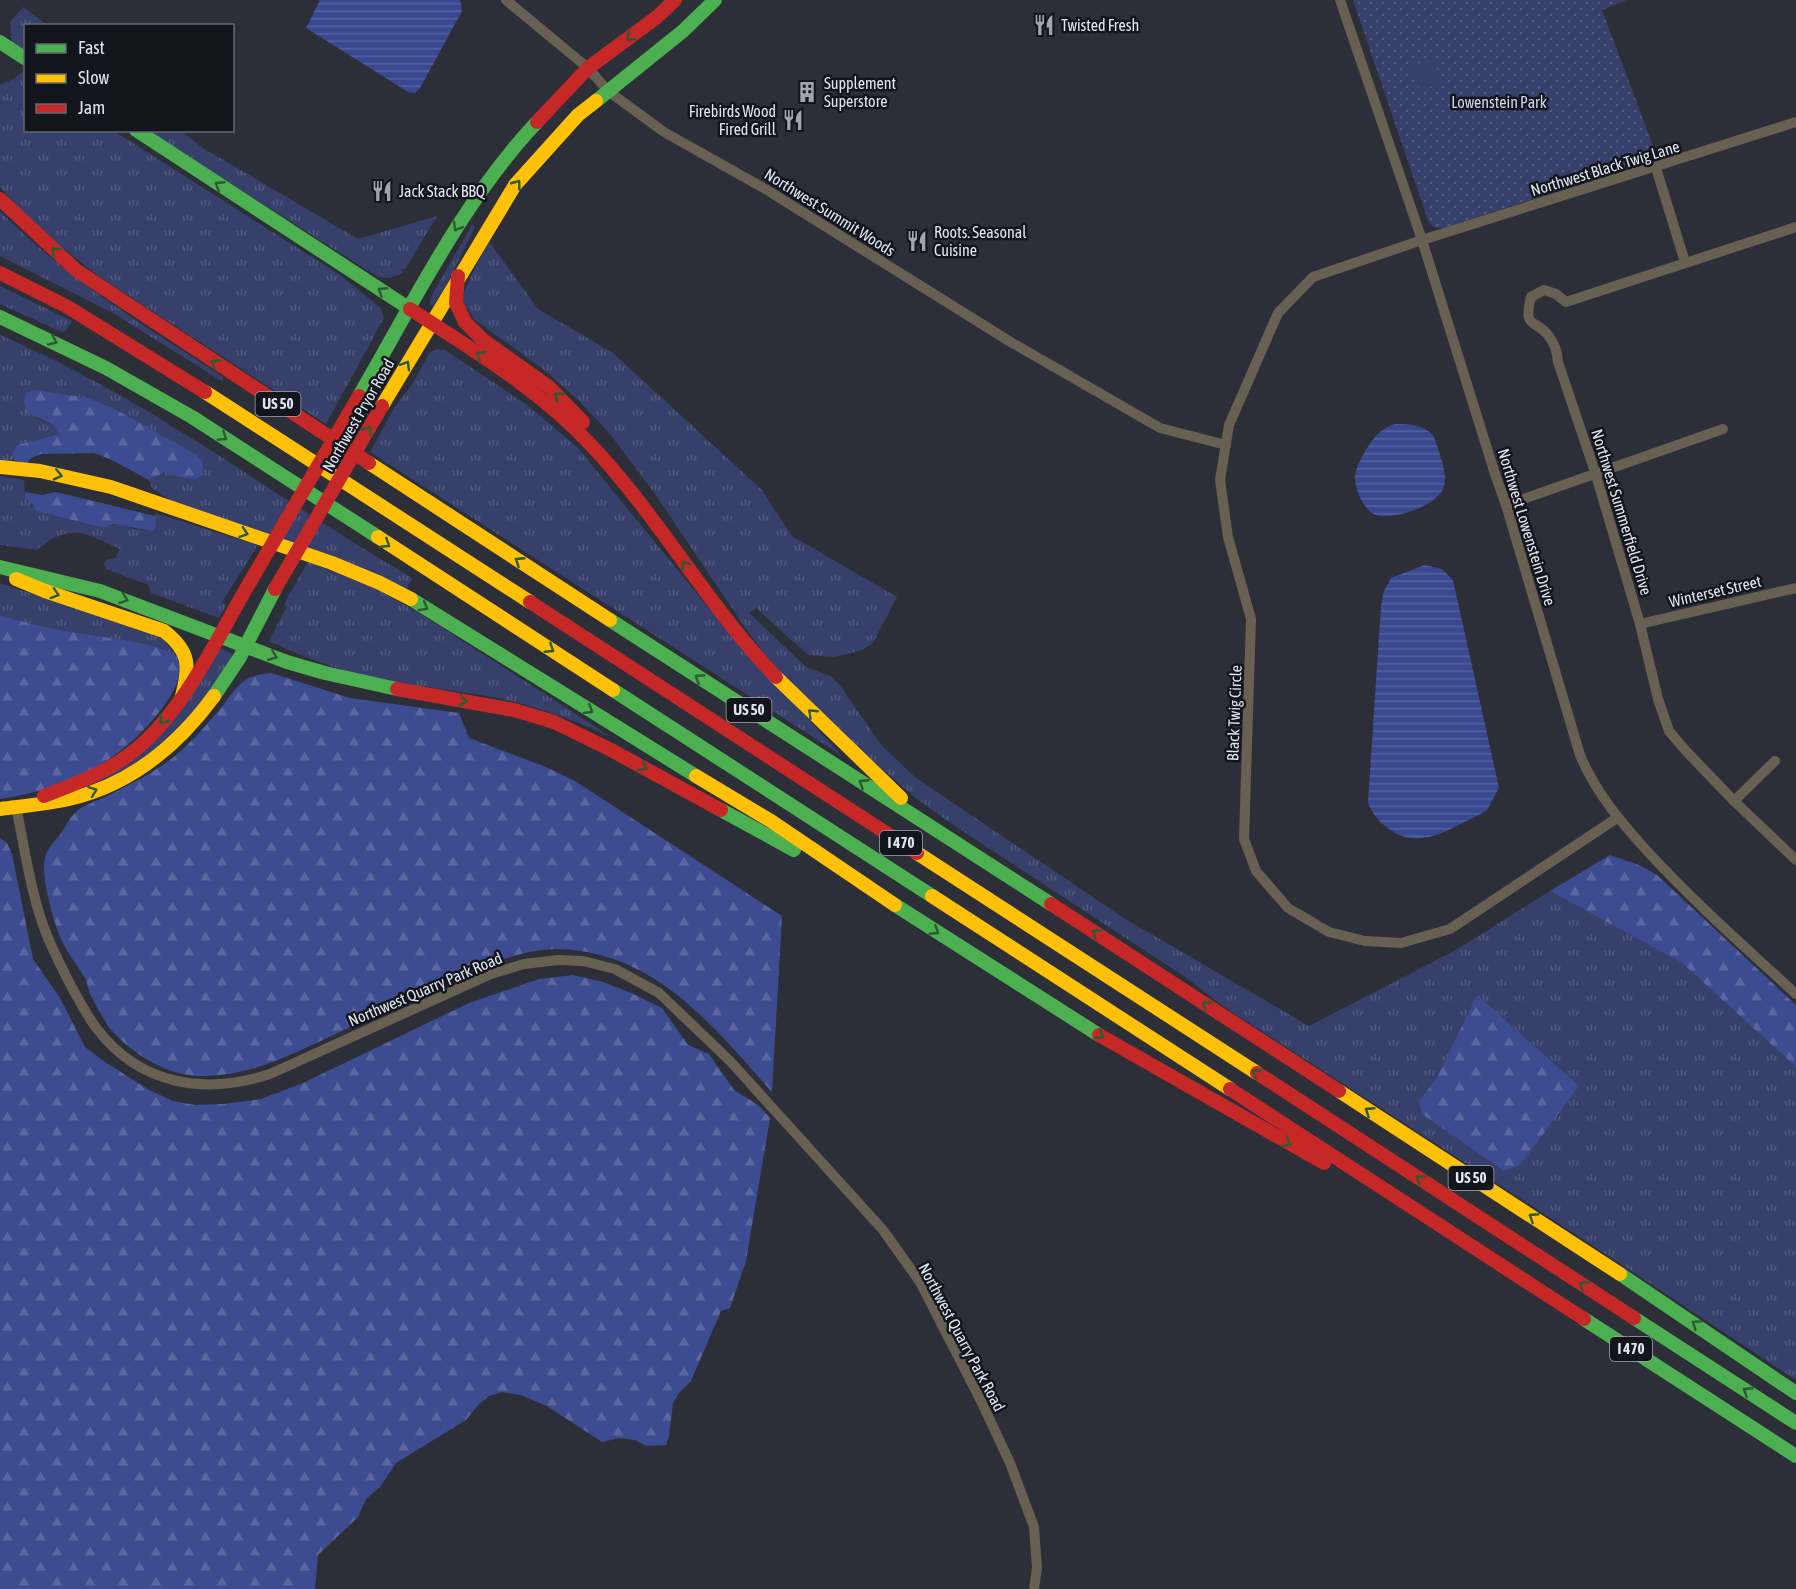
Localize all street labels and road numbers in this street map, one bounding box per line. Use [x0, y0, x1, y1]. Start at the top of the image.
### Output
street label: Northwest Black Twig Lane [1528, 137, 1682, 200]
street label: Northwest Summit Woods [761, 165, 899, 260]
street label: Northwest Pryor Road [318, 356, 398, 475]
road number: US 50 [256, 392, 300, 416]
street label: Northwest Summerfield Drive [1588, 427, 1656, 597]
street label: Northwest Lowenstein Drive [1495, 446, 1559, 608]
street label: Winterset Street [1667, 572, 1763, 610]
street label: Black Twig Circle [1223, 665, 1246, 761]
road number: US 50 [726, 698, 771, 722]
road number: I 470 [880, 831, 922, 855]
street label: Northwest Quarry Park Road [345, 948, 505, 1030]
road number: US 50 [1448, 1166, 1494, 1190]
street label: Northwest Quarry Park Road [914, 1260, 1009, 1415]
road number: I 470 [1610, 1337, 1652, 1361]

